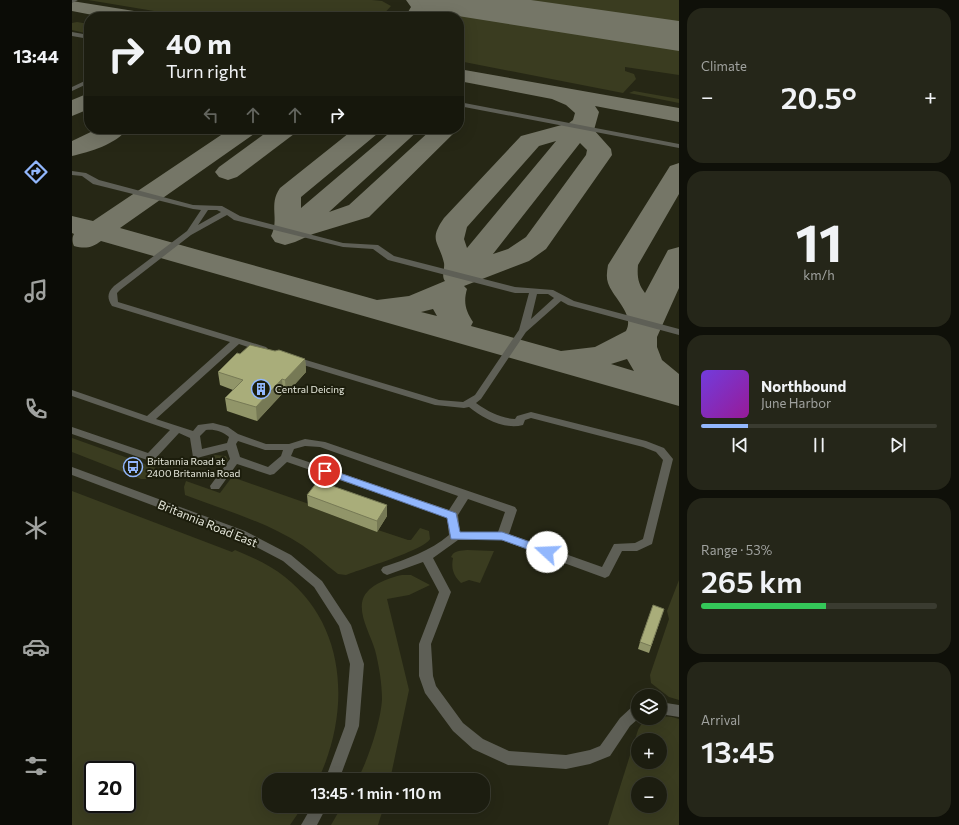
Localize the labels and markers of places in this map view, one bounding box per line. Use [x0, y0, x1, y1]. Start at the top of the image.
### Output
building icon: Central Deicing [250, 378, 272, 400]
place label: Central Deicing [275, 383, 345, 395]
pin [308, 454, 342, 488]
place label: Britannia Road at 2400 Britannia Road [147, 455, 240, 479]
bus stop icon: Britannia Road at 2400 Britannia Road [122, 456, 144, 478]

